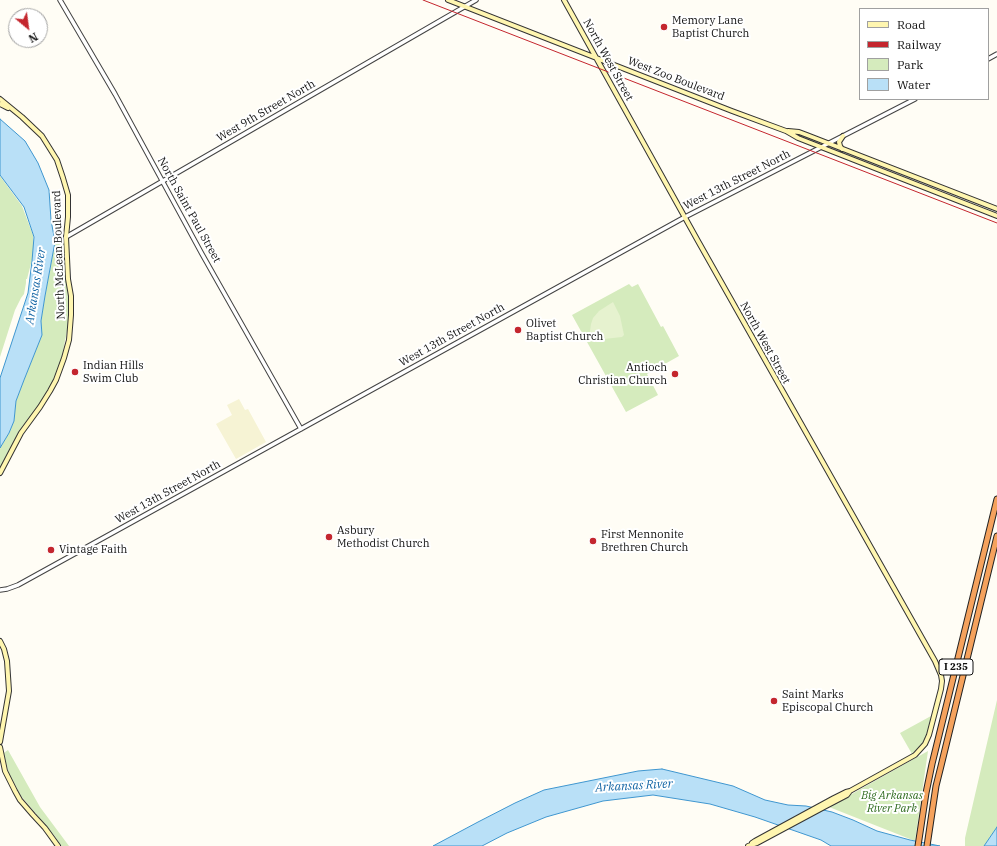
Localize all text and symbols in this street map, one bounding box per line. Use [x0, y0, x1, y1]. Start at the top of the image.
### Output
north arrow [8, 8, 48, 48]
legend [859, 8, 989, 100]
place label: Memory Lane Baptist Church [672, 14, 749, 40]
street label: North West Street [580, 17, 636, 103]
text: Road [897, 17, 926, 32]
marker: Memory Lane Baptist Church [659, 22, 669, 32]
text: N [26, 29, 41, 46]
text: Railway [897, 37, 941, 52]
street label: West Zoo Boulevard [626, 54, 726, 104]
text: Park [897, 57, 923, 72]
street label: West 9th Street North [214, 77, 318, 145]
text: Water [897, 77, 930, 92]
street label: West 13th Street North [681, 147, 793, 213]
street label: North Saint Paul Street [154, 155, 224, 265]
street label: North McLean Boulevard [50, 190, 68, 320]
water label: Arkansas River [23, 247, 49, 325]
street label: North West Street [737, 300, 793, 386]
street label: West 13th Street North [397, 301, 507, 369]
place label: Olivet Baptist Church [526, 317, 603, 343]
marker: Olivet Baptist Church [513, 325, 523, 335]
place label: Indian Hills Swim Club [83, 359, 144, 385]
place label: Antioch Christian Church [578, 361, 667, 387]
marker: Indian Hills Swim Club [70, 367, 80, 377]
marker: Antioch Christian Church [670, 369, 680, 379]
street label: West 13th Street North [113, 458, 223, 526]
place label: Asbury Methodist Church [337, 524, 430, 550]
place label: First Mennonite Brethren Church [601, 528, 688, 554]
marker: Asbury Methodist Church [324, 532, 334, 542]
marker: First Mennonite Brethren Church [588, 536, 598, 546]
place label: Vintage Faith [59, 543, 127, 557]
marker: Vintage Faith [46, 545, 56, 555]
road number: I 235 [939, 659, 973, 675]
place label: Saint Marks Episcopal Church [782, 688, 873, 714]
marker: Saint Marks Episcopal Church [769, 696, 779, 706]
water label: Arkansas River [595, 777, 673, 795]
park label: Big Arkansas River Park [861, 789, 923, 815]

